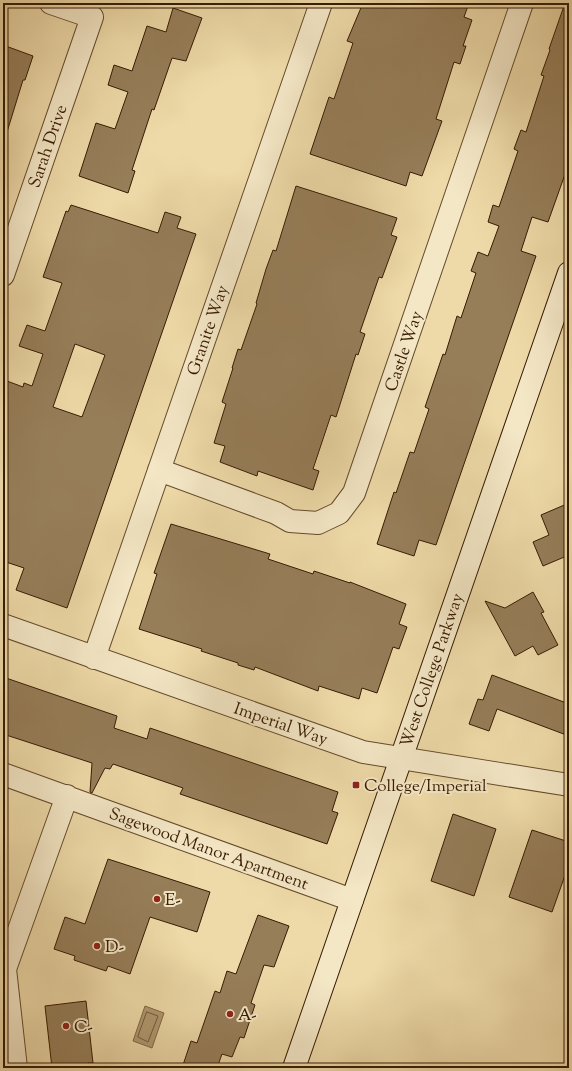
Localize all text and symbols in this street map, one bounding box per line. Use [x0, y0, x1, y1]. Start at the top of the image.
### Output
street label: Sarah Drive [23, 102, 74, 191]
street label: Granite Way [182, 282, 236, 379]
street label: Castle Way [380, 308, 430, 395]
street label: West College Parkway [395, 590, 471, 751]
street label: Imperial Way [230, 698, 331, 752]
place label: College/Imperial [364, 775, 487, 799]
marker: College/Imperial [351, 780, 361, 790]
street label: Sagewood Manor Apartment [105, 803, 312, 897]
place label: E- [165, 889, 181, 913]
marker: E- [152, 894, 162, 904]
place label: D- [105, 936, 124, 960]
marker: D- [92, 941, 102, 951]
place label: A- [238, 1004, 257, 1028]
marker: A- [225, 1009, 235, 1019]
place label: C- [74, 1016, 93, 1040]
marker: C- [61, 1021, 71, 1031]

